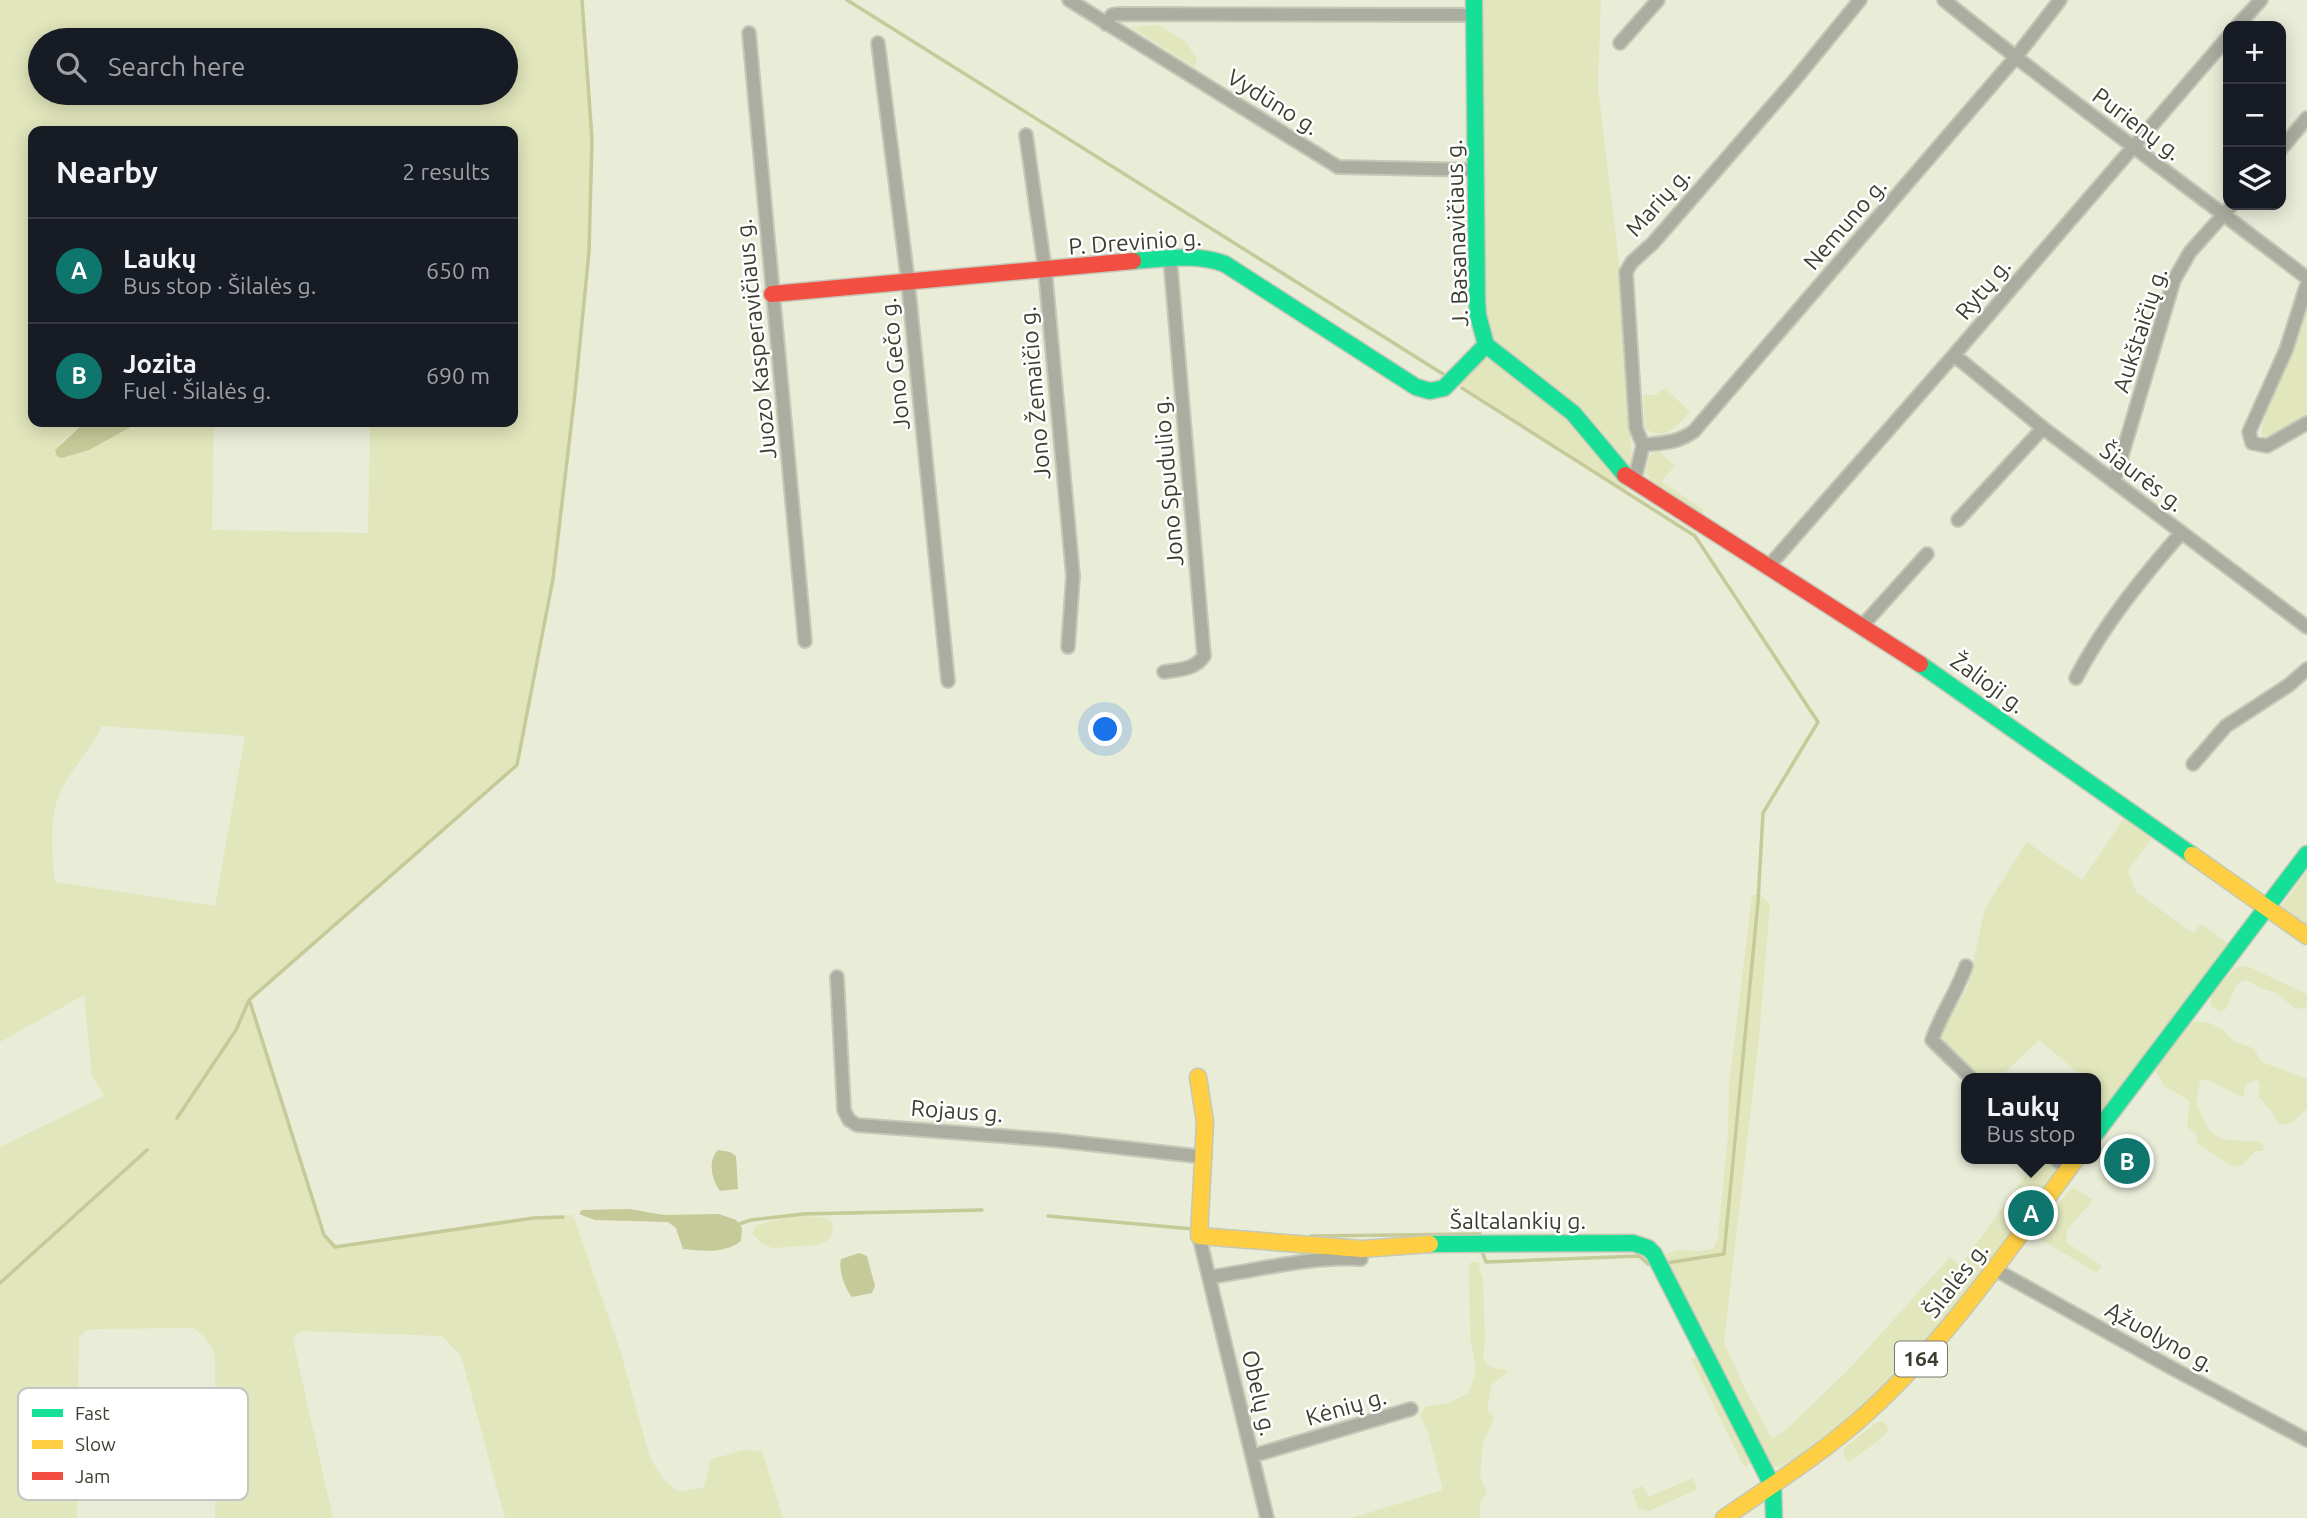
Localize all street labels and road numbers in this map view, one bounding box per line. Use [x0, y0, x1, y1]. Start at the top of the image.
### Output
street label: Vydūno g. [1223, 64, 1324, 139]
street label: Purienų g. [2088, 82, 2186, 165]
street label: J. Basanavičiaus g. [1441, 139, 1472, 327]
street label: Marių g. [1620, 162, 1695, 241]
street label: Nemuno g. [1798, 173, 1891, 274]
street label: Juozo Kasperavičiaus g. [730, 218, 781, 460]
street label: P. Drevinio g. [1067, 224, 1202, 259]
street label: Rytų g. [1950, 253, 2015, 324]
street label: Aukštaičių g. [2108, 264, 2171, 395]
street label: Jono Gečo g. [875, 297, 914, 431]
street label: Jono Žemaičio g. [1013, 306, 1055, 481]
street label: Jono Spudulio g. [1148, 395, 1187, 567]
street label: Šiaurės g. [2096, 437, 2189, 516]
street label: Žalioji g. [1946, 647, 2031, 718]
street label: Rojaus g. [910, 1095, 1004, 1126]
street label: Šaltalankių g. [1450, 1208, 1586, 1233]
street label: Šilalės g. [1919, 1237, 1993, 1322]
street label: Ąžuolyno g. [2102, 1296, 2219, 1377]
road number: 164 [1895, 1342, 1947, 1376]
street label: Obelų g. [1237, 1348, 1281, 1438]
street label: Kėnių g. [1303, 1383, 1389, 1430]

